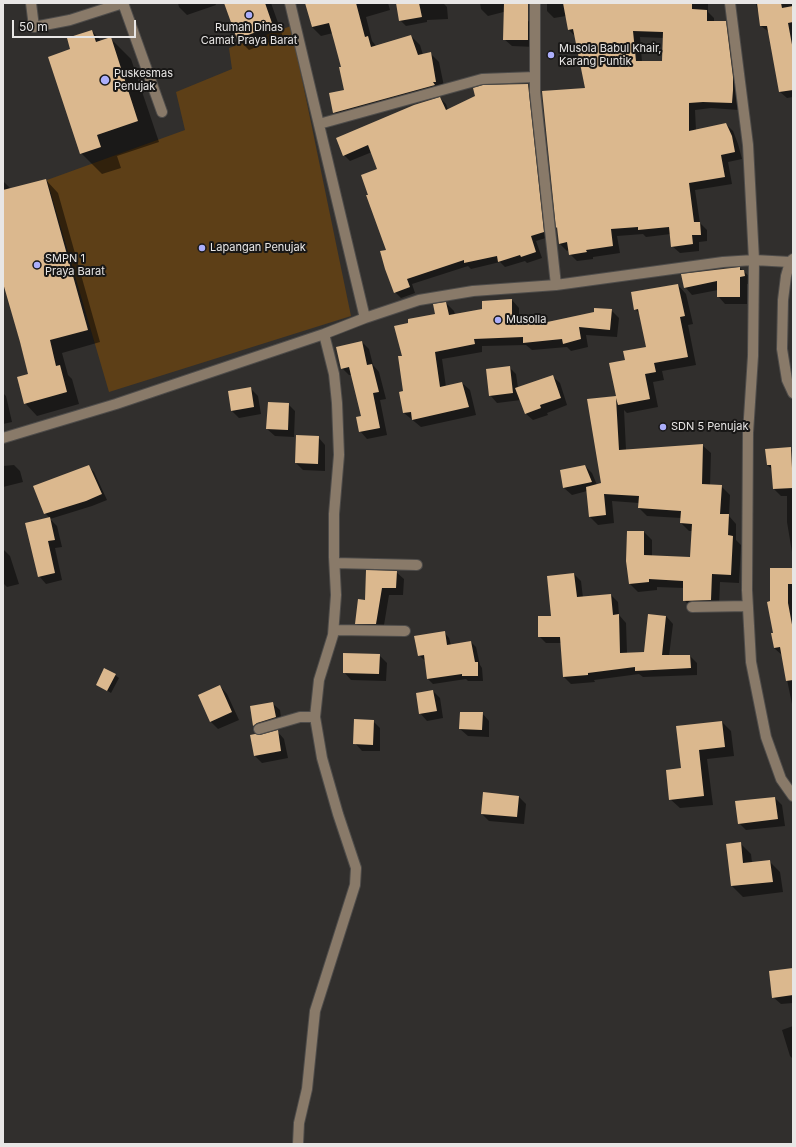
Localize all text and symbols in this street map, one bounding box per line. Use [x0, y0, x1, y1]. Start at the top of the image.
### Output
marker: Rumah Dinas Camat Praya Barat [244, 10, 254, 20]
scale bar [14, 12, 138, 38]
text: 50 m [19, 19, 48, 34]
place label: Rumah Dinas Camat Praya Barat [201, 21, 297, 47]
place label: Musola Babul Khair, Karang Puntik [559, 42, 662, 68]
marker: Musola Babul Khair, Karang Puntik [546, 50, 556, 60]
place label: Puskesmas Penujak [114, 67, 173, 93]
marker: Puskesmas Penujak [99, 74, 111, 86]
place label: Lapangan Penujak [210, 241, 306, 255]
marker: Lapangan Penujak [197, 243, 207, 253]
place label: SMPN 1 Praya Barat [45, 252, 105, 278]
marker: SMPN 1 Praya Barat [32, 260, 42, 270]
place label: Musolla [506, 313, 546, 327]
marker: Musolla [493, 315, 503, 325]
place label: SDN 5 Penujak [671, 420, 748, 434]
marker: SDN 5 Penujak [658, 422, 668, 432]

